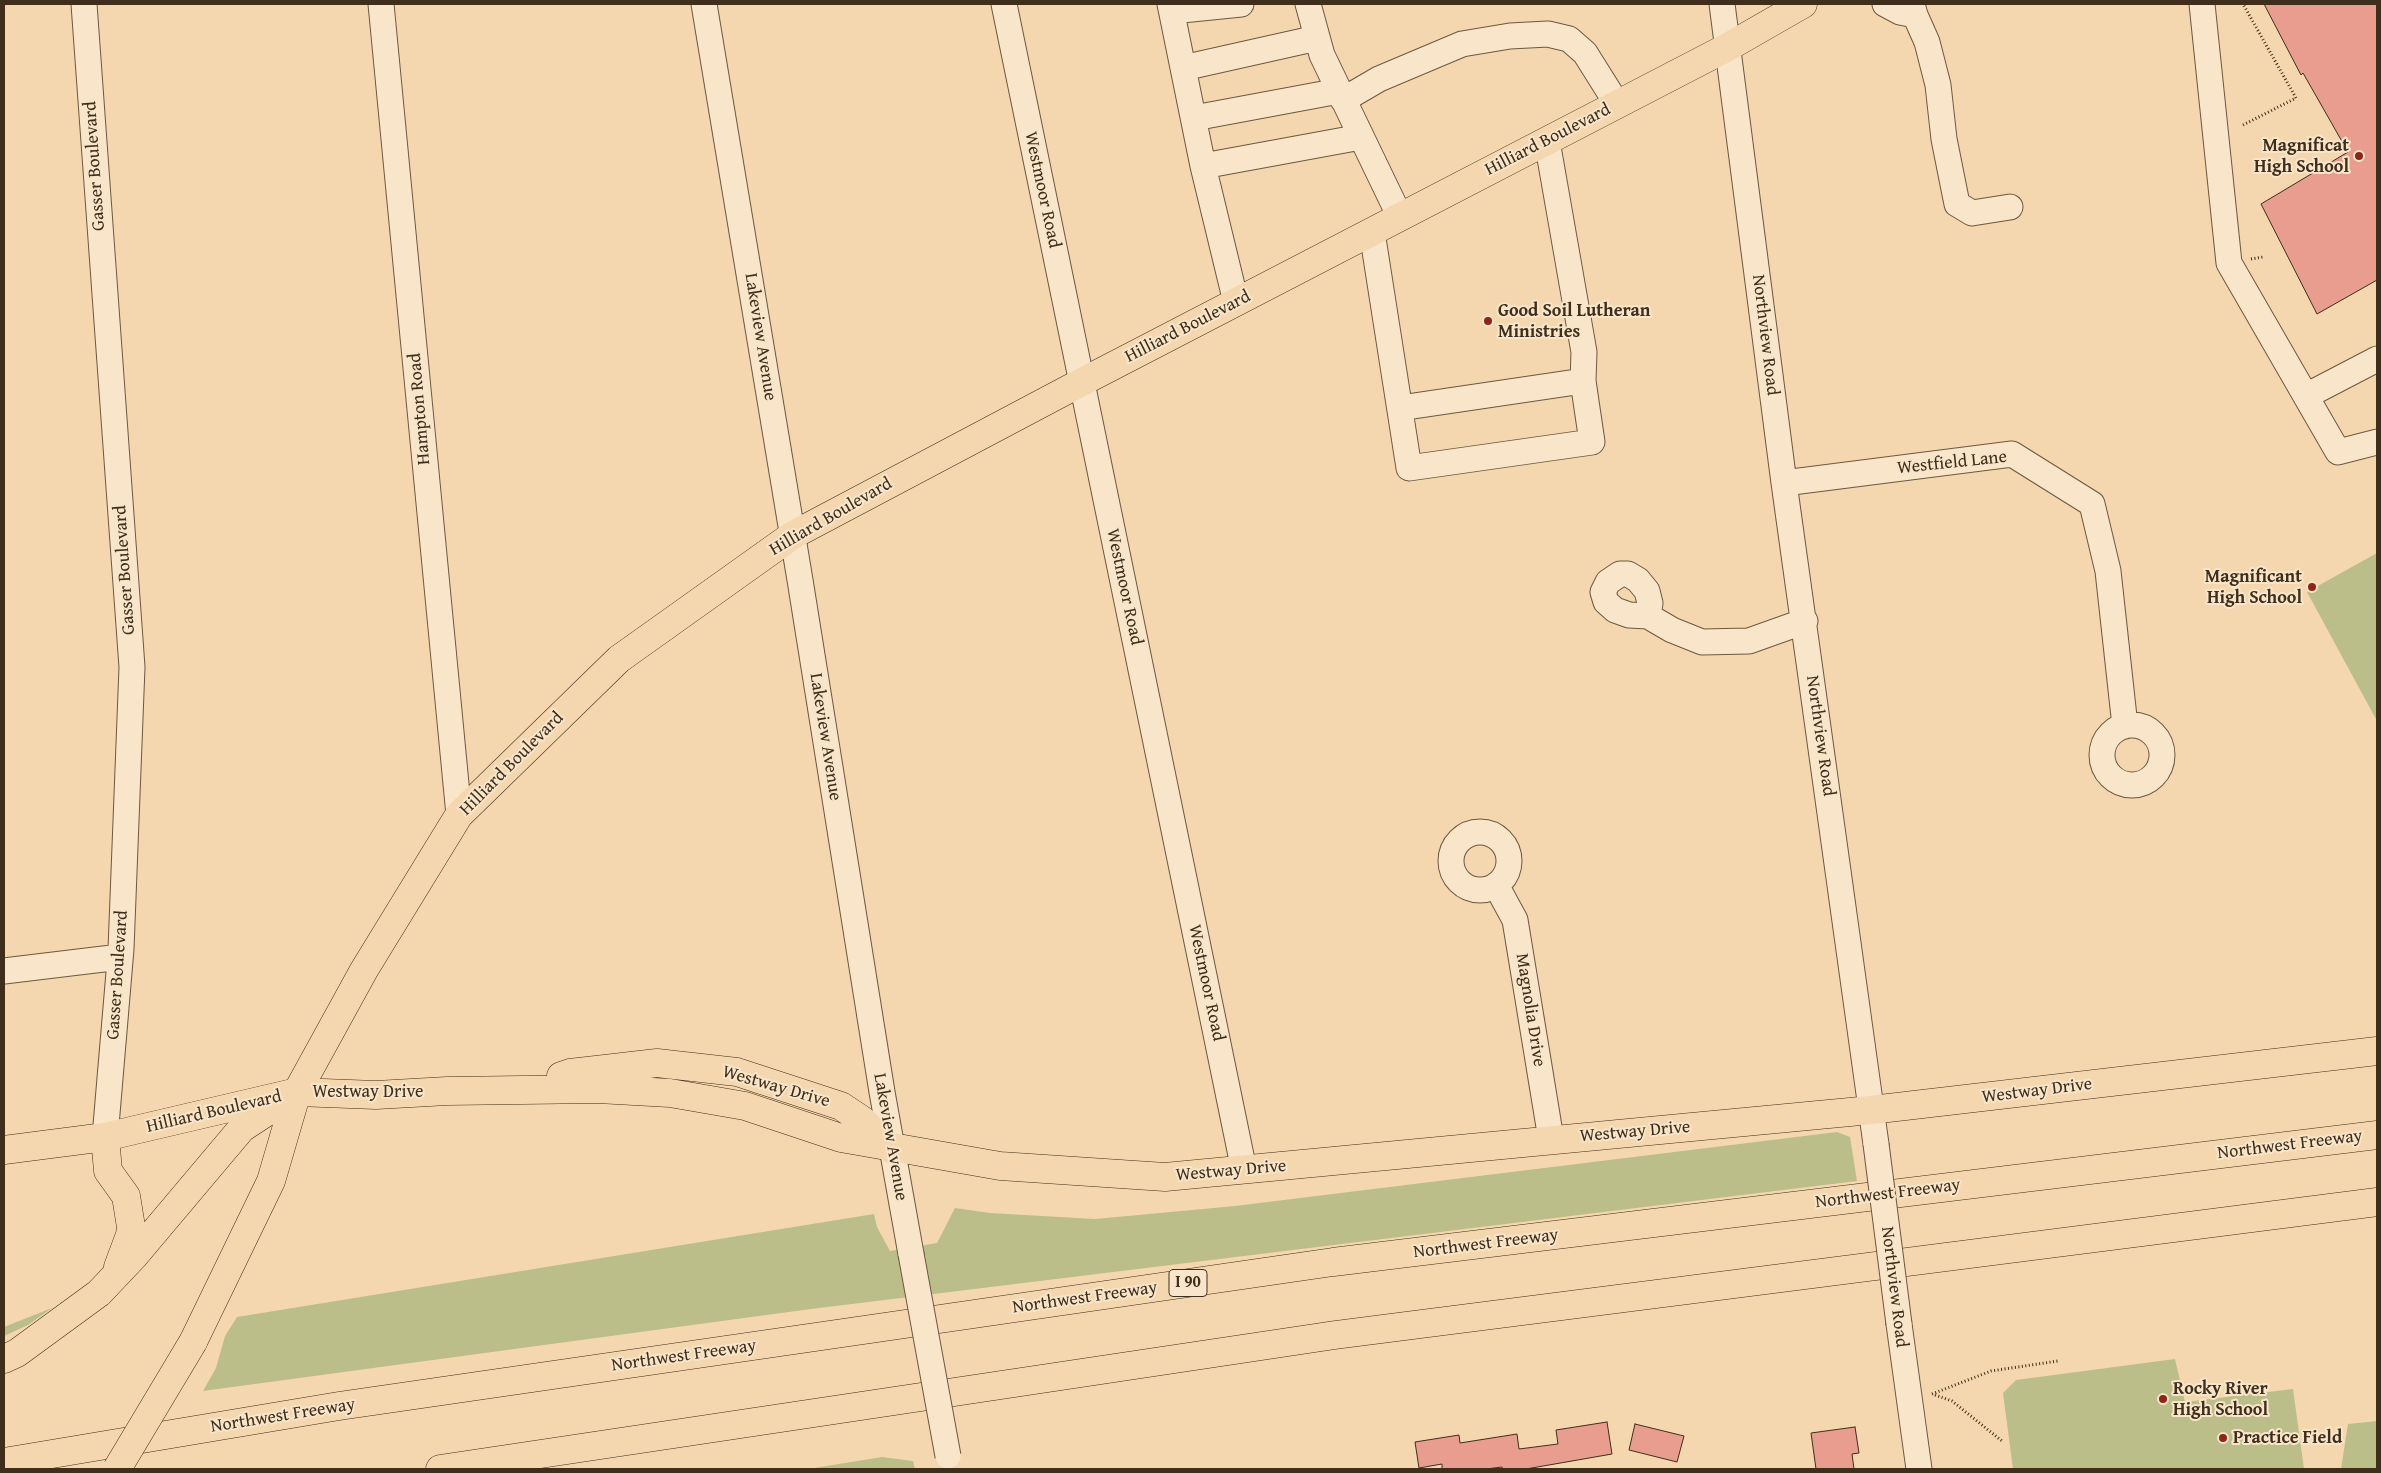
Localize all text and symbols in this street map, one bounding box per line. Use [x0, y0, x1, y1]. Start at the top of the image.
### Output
street label: Hilliard Boulevard [1482, 99, 1614, 181]
street label: Gasser Boulevard [80, 100, 110, 232]
street label: Westmoor Road [1019, 130, 1065, 250]
place label: Magnificat High School [2254, 135, 2349, 178]
marker: Magnificat High School [2353, 150, 2365, 162]
street label: Lakeview Avenue [739, 272, 781, 402]
street label: Northview Road [1747, 273, 1783, 397]
street label: Hilliard Boulevard [1122, 286, 1254, 368]
place label: Good Soil Lutheran Ministries [1498, 300, 1650, 342]
marker: Good Soil Lutheran Ministries [1482, 315, 1494, 327]
street label: Hampton Road [404, 352, 436, 466]
street label: Westfield Lane [1896, 446, 2008, 480]
street label: Hilliard Boulevard [766, 473, 896, 561]
street label: Gasser Boulevard [110, 504, 140, 636]
street label: Westmoor Road [1101, 527, 1147, 647]
place label: Magnificant High School [2205, 566, 2302, 608]
marker: Magnificant High School [2306, 581, 2318, 593]
street label: Lakeview Avenue [804, 672, 846, 802]
street label: Northview Road [1801, 674, 1839, 798]
street label: Hilliard Boulevard [456, 708, 568, 820]
street label: Gasser Boulevard [103, 909, 133, 1041]
street label: Westmoor Road [1183, 923, 1229, 1043]
street label: Magnolia Drive [1510, 952, 1550, 1068]
street label: Westway Drive [720, 1061, 832, 1113]
street label: Lakeview Avenue [868, 1072, 912, 1202]
street label: Westway Drive [1981, 1074, 2093, 1108]
street label: Westway Drive [313, 1081, 423, 1103]
street label: Hilliard Boulevard [144, 1086, 284, 1138]
street label: Westway Drive [1579, 1116, 1691, 1148]
street label: Northwest Freeway [2216, 1125, 2364, 1165]
street label: Westway Drive [1175, 1155, 1287, 1187]
street label: Northwest Freeway [1814, 1174, 1962, 1214]
street label: Northwest Freeway [1412, 1224, 1560, 1264]
street label: Northview Road [1876, 1225, 1912, 1349]
road number: I 90 [1169, 1270, 1207, 1296]
street label: Northwest Freeway [1011, 1277, 1159, 1319]
street label: Northwest Freeway [610, 1335, 758, 1377]
place label: Rocky River High School [2173, 1378, 2268, 1420]
marker: Rocky River High School [2157, 1393, 2169, 1405]
street label: Northwest Freeway [209, 1394, 357, 1438]
place label: Practice Field [2233, 1427, 2342, 1449]
marker: Practice Field [2217, 1432, 2229, 1444]

